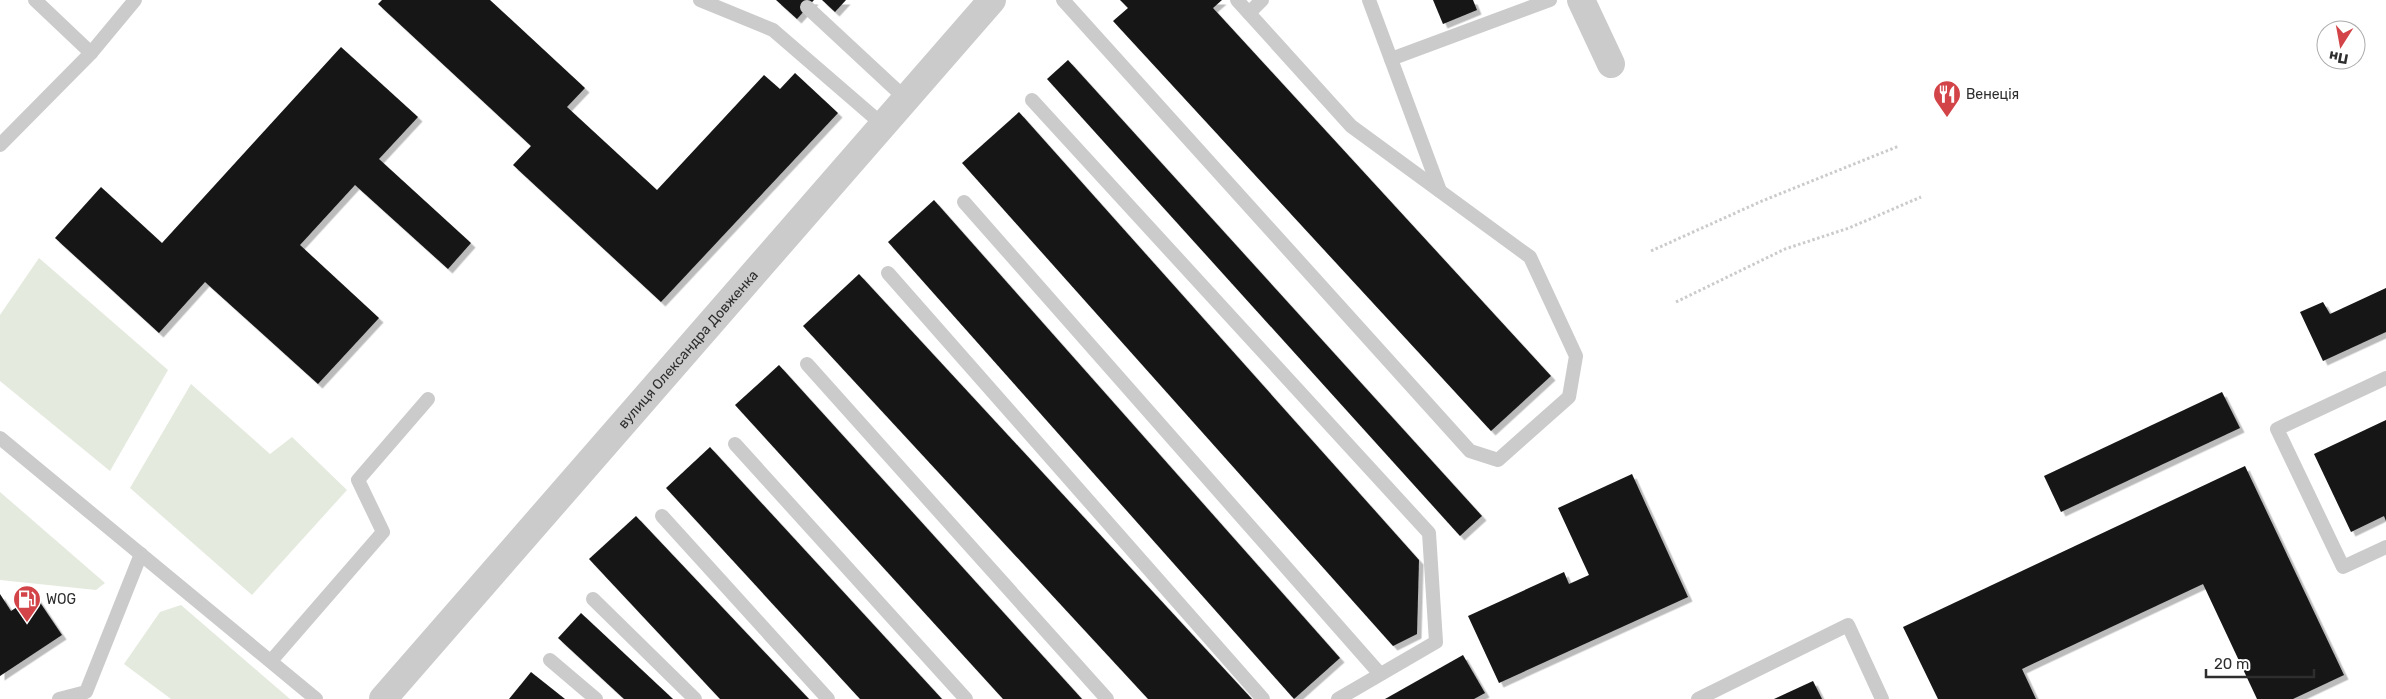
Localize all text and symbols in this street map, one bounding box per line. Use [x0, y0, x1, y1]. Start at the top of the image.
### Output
north arrow [2316, 20, 2366, 70]
text: Пн [2327, 47, 2350, 67]
restaurant icon: Венеція [1932, 79, 1962, 118]
place label: Венеція [1966, 86, 2019, 103]
street label: вулиця Олександра Довженка [614, 266, 761, 432]
fuel station icon: WOG [12, 584, 42, 623]
place label: WOG [46, 591, 76, 608]
scale bar [2206, 646, 2314, 678]
text: 20 m [2214, 655, 2249, 673]

